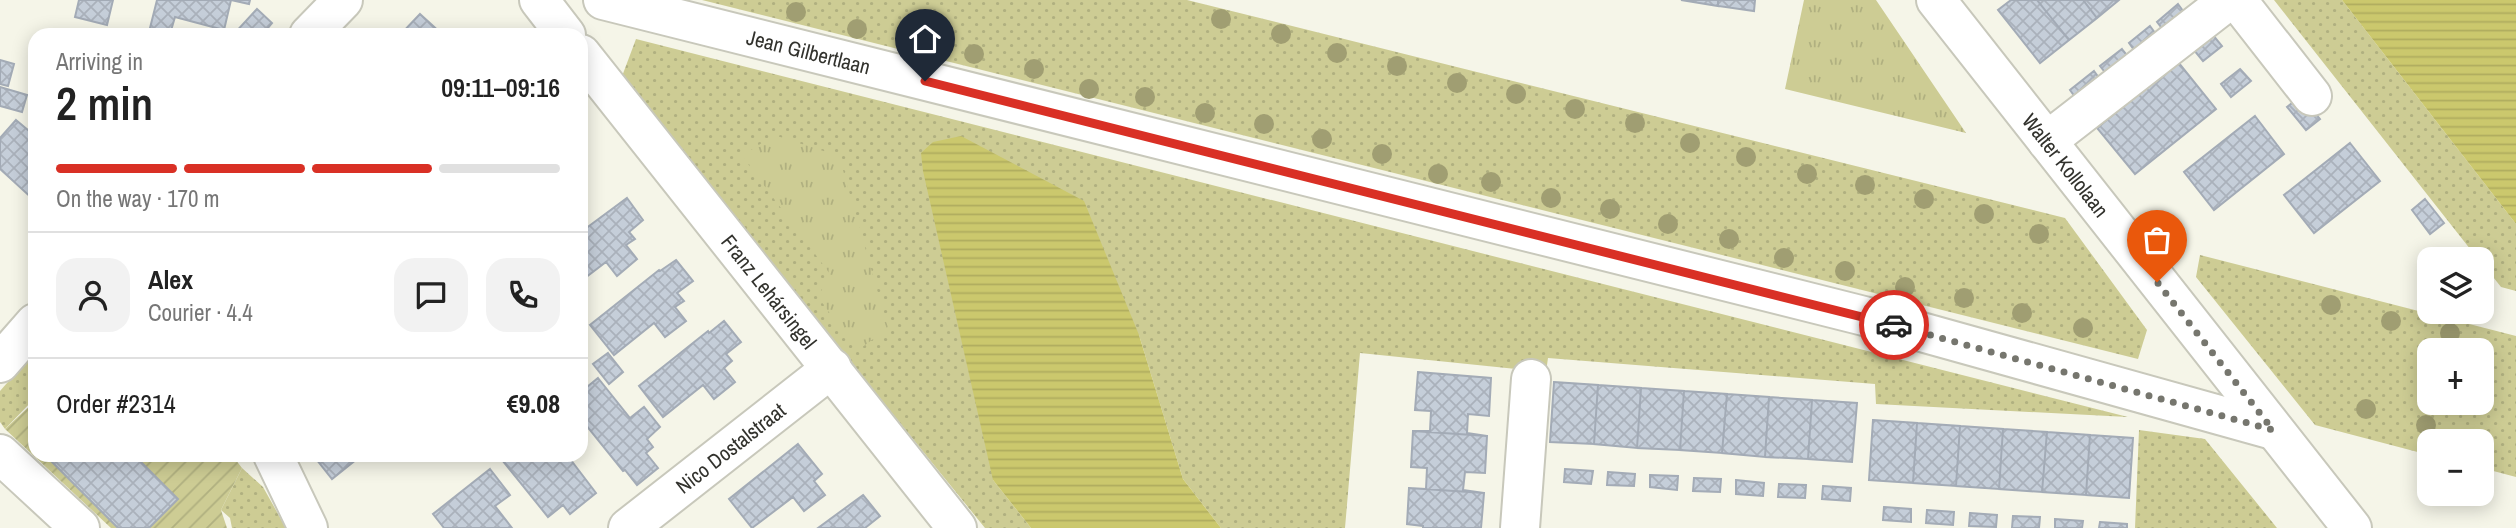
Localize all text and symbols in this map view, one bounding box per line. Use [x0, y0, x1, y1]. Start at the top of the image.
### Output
pin [895, 9, 955, 81]
icon: home [906, 20, 944, 58]
street label: Jean Gilbertlaan [744, 22, 873, 81]
text: Arriving in [56, 46, 143, 77]
text: 09:11–09:16 [441, 70, 560, 105]
text: 2 min [56, 72, 153, 134]
street label: Walter Kollolaan [2016, 107, 2116, 223]
text: On the way · 170 m [56, 183, 220, 214]
pin [2127, 210, 2187, 282]
icon: bag [2138, 221, 2176, 259]
street label: Franz Lehársingel [715, 228, 824, 355]
map controls [2417, 247, 2494, 506]
button: layers [2417, 247, 2494, 324]
button: person [56, 258, 130, 332]
button: chat [394, 258, 468, 332]
button: phone [486, 258, 560, 332]
text: Alex [148, 262, 193, 297]
courier [1859, 290, 1929, 360]
text: Courier · 4.4 [148, 297, 253, 328]
icon: car [1875, 306, 1913, 344]
button: + [2417, 338, 2494, 415]
text: Order #2314 [56, 386, 176, 421]
text: €9.08 [507, 386, 560, 421]
street label: Nico Dostalstraat [669, 395, 791, 500]
button: − [2417, 429, 2494, 506]

